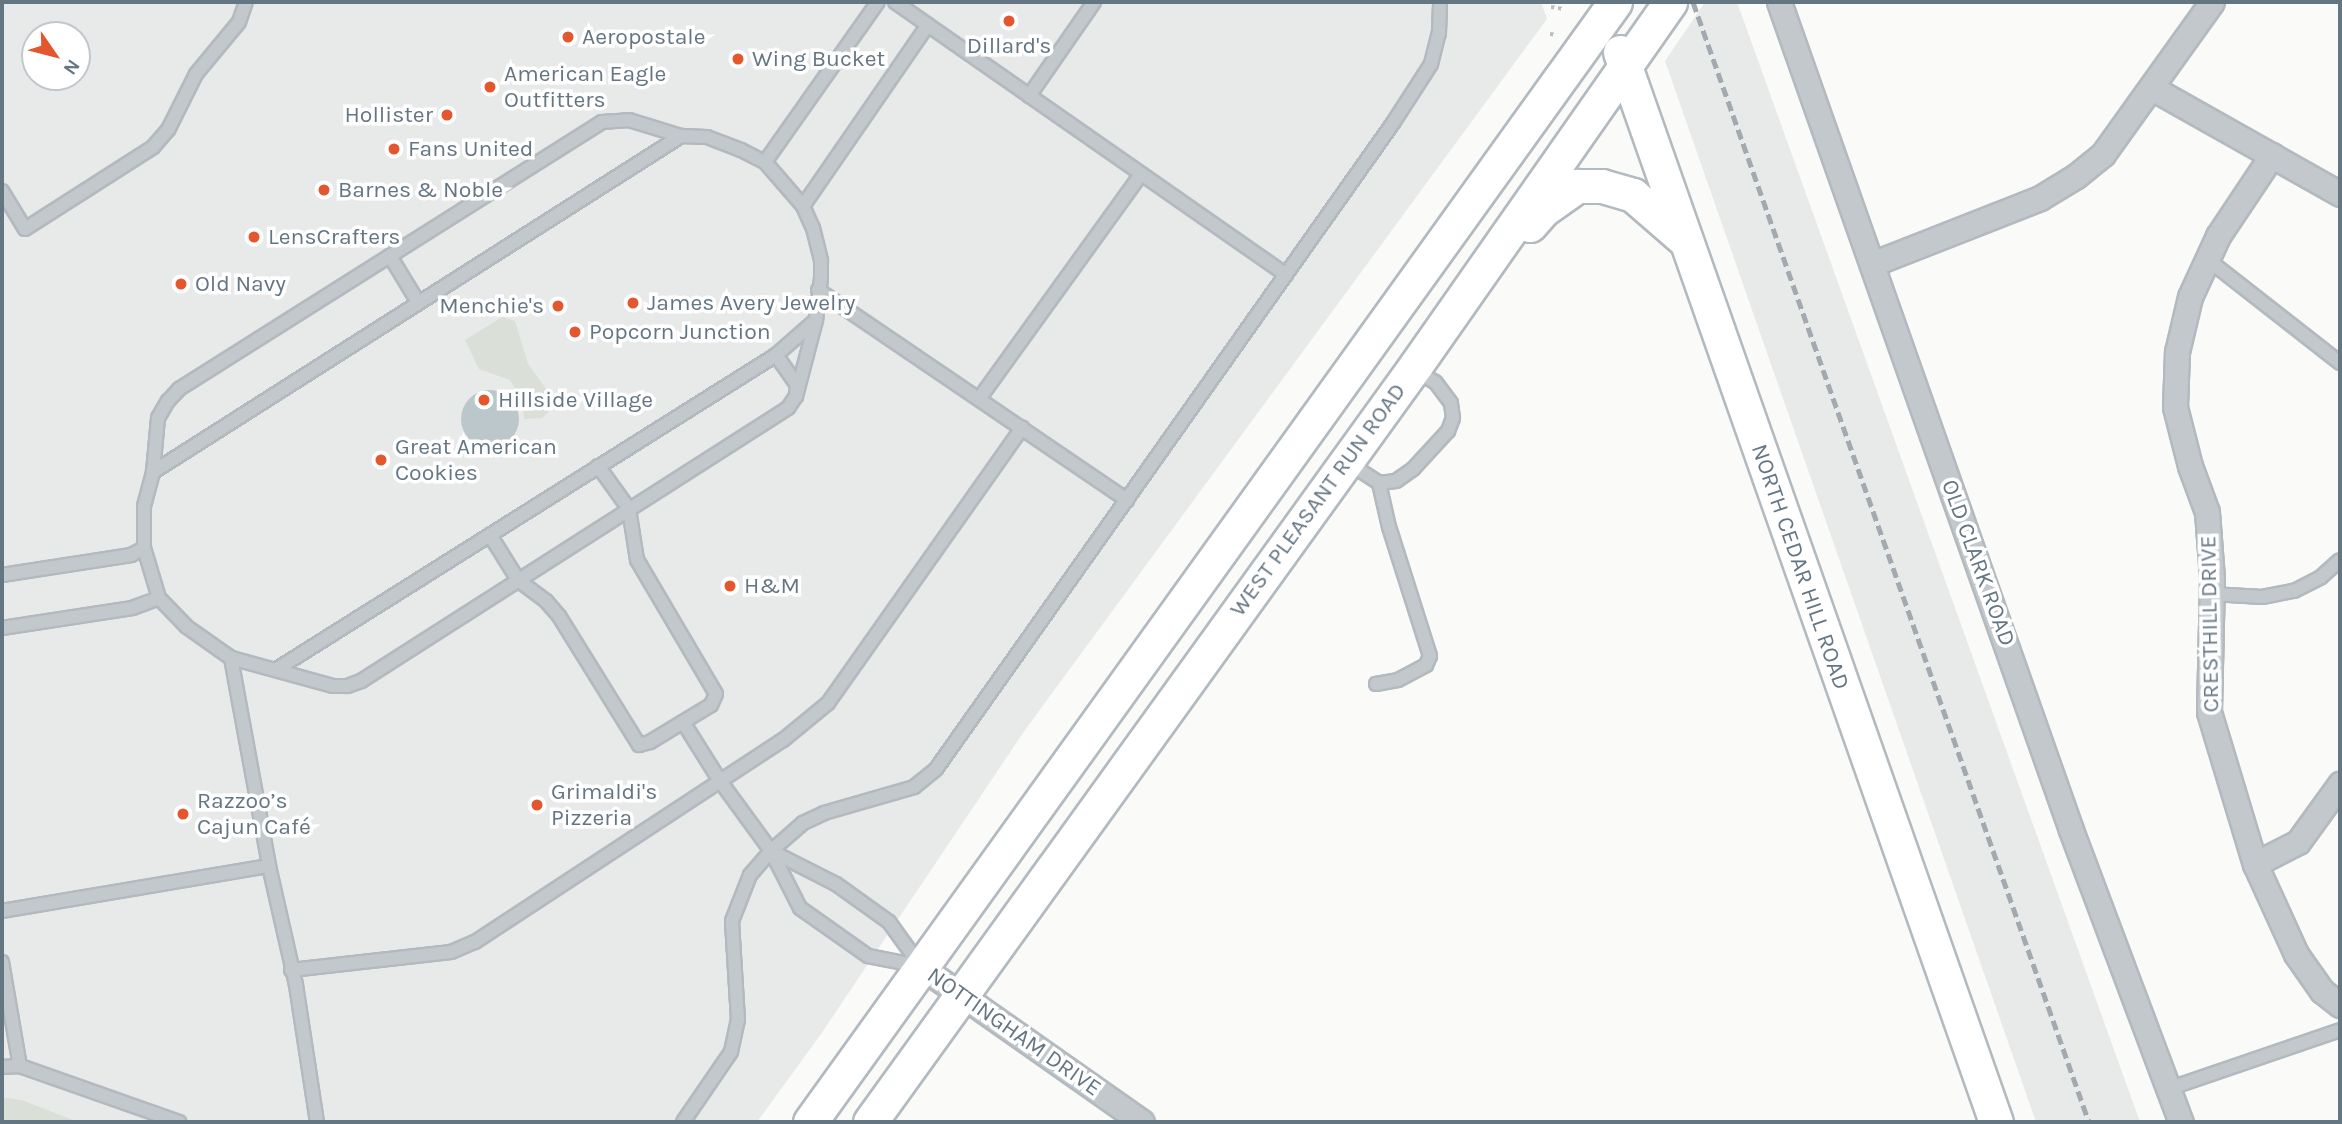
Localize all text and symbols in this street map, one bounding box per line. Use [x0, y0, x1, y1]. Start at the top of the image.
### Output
marker: Dillard's [1001, 13, 1017, 29]
north arrow [21, 21, 91, 91]
place label: Aeropostale [582, 23, 706, 51]
marker: Aeropostale [560, 29, 576, 45]
place label: Dillard's [967, 32, 1051, 60]
place label: Wing Bucket [752, 45, 885, 73]
marker: Wing Bucket [730, 51, 746, 67]
text: N [59, 55, 84, 79]
place label: American Eagle Outfitters [504, 60, 666, 114]
marker: American Eagle Outfitters [482, 79, 498, 95]
place label: Hollister [344, 101, 433, 129]
marker: Hollister [439, 107, 455, 123]
place label: Fans United [408, 135, 533, 163]
marker: Fans United [386, 141, 402, 157]
place label: Barnes & Noble [338, 176, 503, 204]
marker: Barnes & Noble [316, 182, 332, 198]
place label: LensCrafters [268, 223, 400, 251]
marker: LensCrafters [246, 229, 262, 245]
place label: Old Navy [195, 270, 286, 298]
marker: Old Navy [173, 276, 189, 292]
place label: James Avery Jewelry [647, 289, 855, 317]
place label: Menchie's [439, 292, 544, 320]
marker: James Avery Jewelry [625, 295, 641, 311]
marker: Menchie's [550, 298, 566, 314]
place label: Popcorn Junction [589, 318, 771, 346]
marker: Popcorn Junction [567, 324, 583, 340]
street label: WEST PLEASANT RUN ROAD [1224, 378, 1412, 622]
place label: Hillside Village [498, 386, 653, 414]
marker: Hillside Village [476, 392, 492, 408]
place label: Great American Cookies [395, 433, 557, 487]
street label: NORTH CEDAR HILL ROAD [1745, 440, 1855, 694]
marker: Great American Cookies [373, 452, 389, 468]
street label: OLD CLARK ROAD [1935, 476, 2021, 650]
street label: CRESTHILL DRIVE [2195, 535, 2225, 713]
place label: H&M [744, 572, 800, 600]
marker: H&M [722, 578, 738, 594]
place label: Grimaldi's Pizzeria [551, 778, 657, 832]
place label: Razzoo’s Cajun Café [197, 787, 311, 841]
marker: Grimaldi's Pizzeria [529, 797, 545, 813]
marker: Razzoo’s Cajun Café [175, 806, 191, 822]
street label: NOTTINGHAM DRIVE [922, 962, 1106, 1102]

